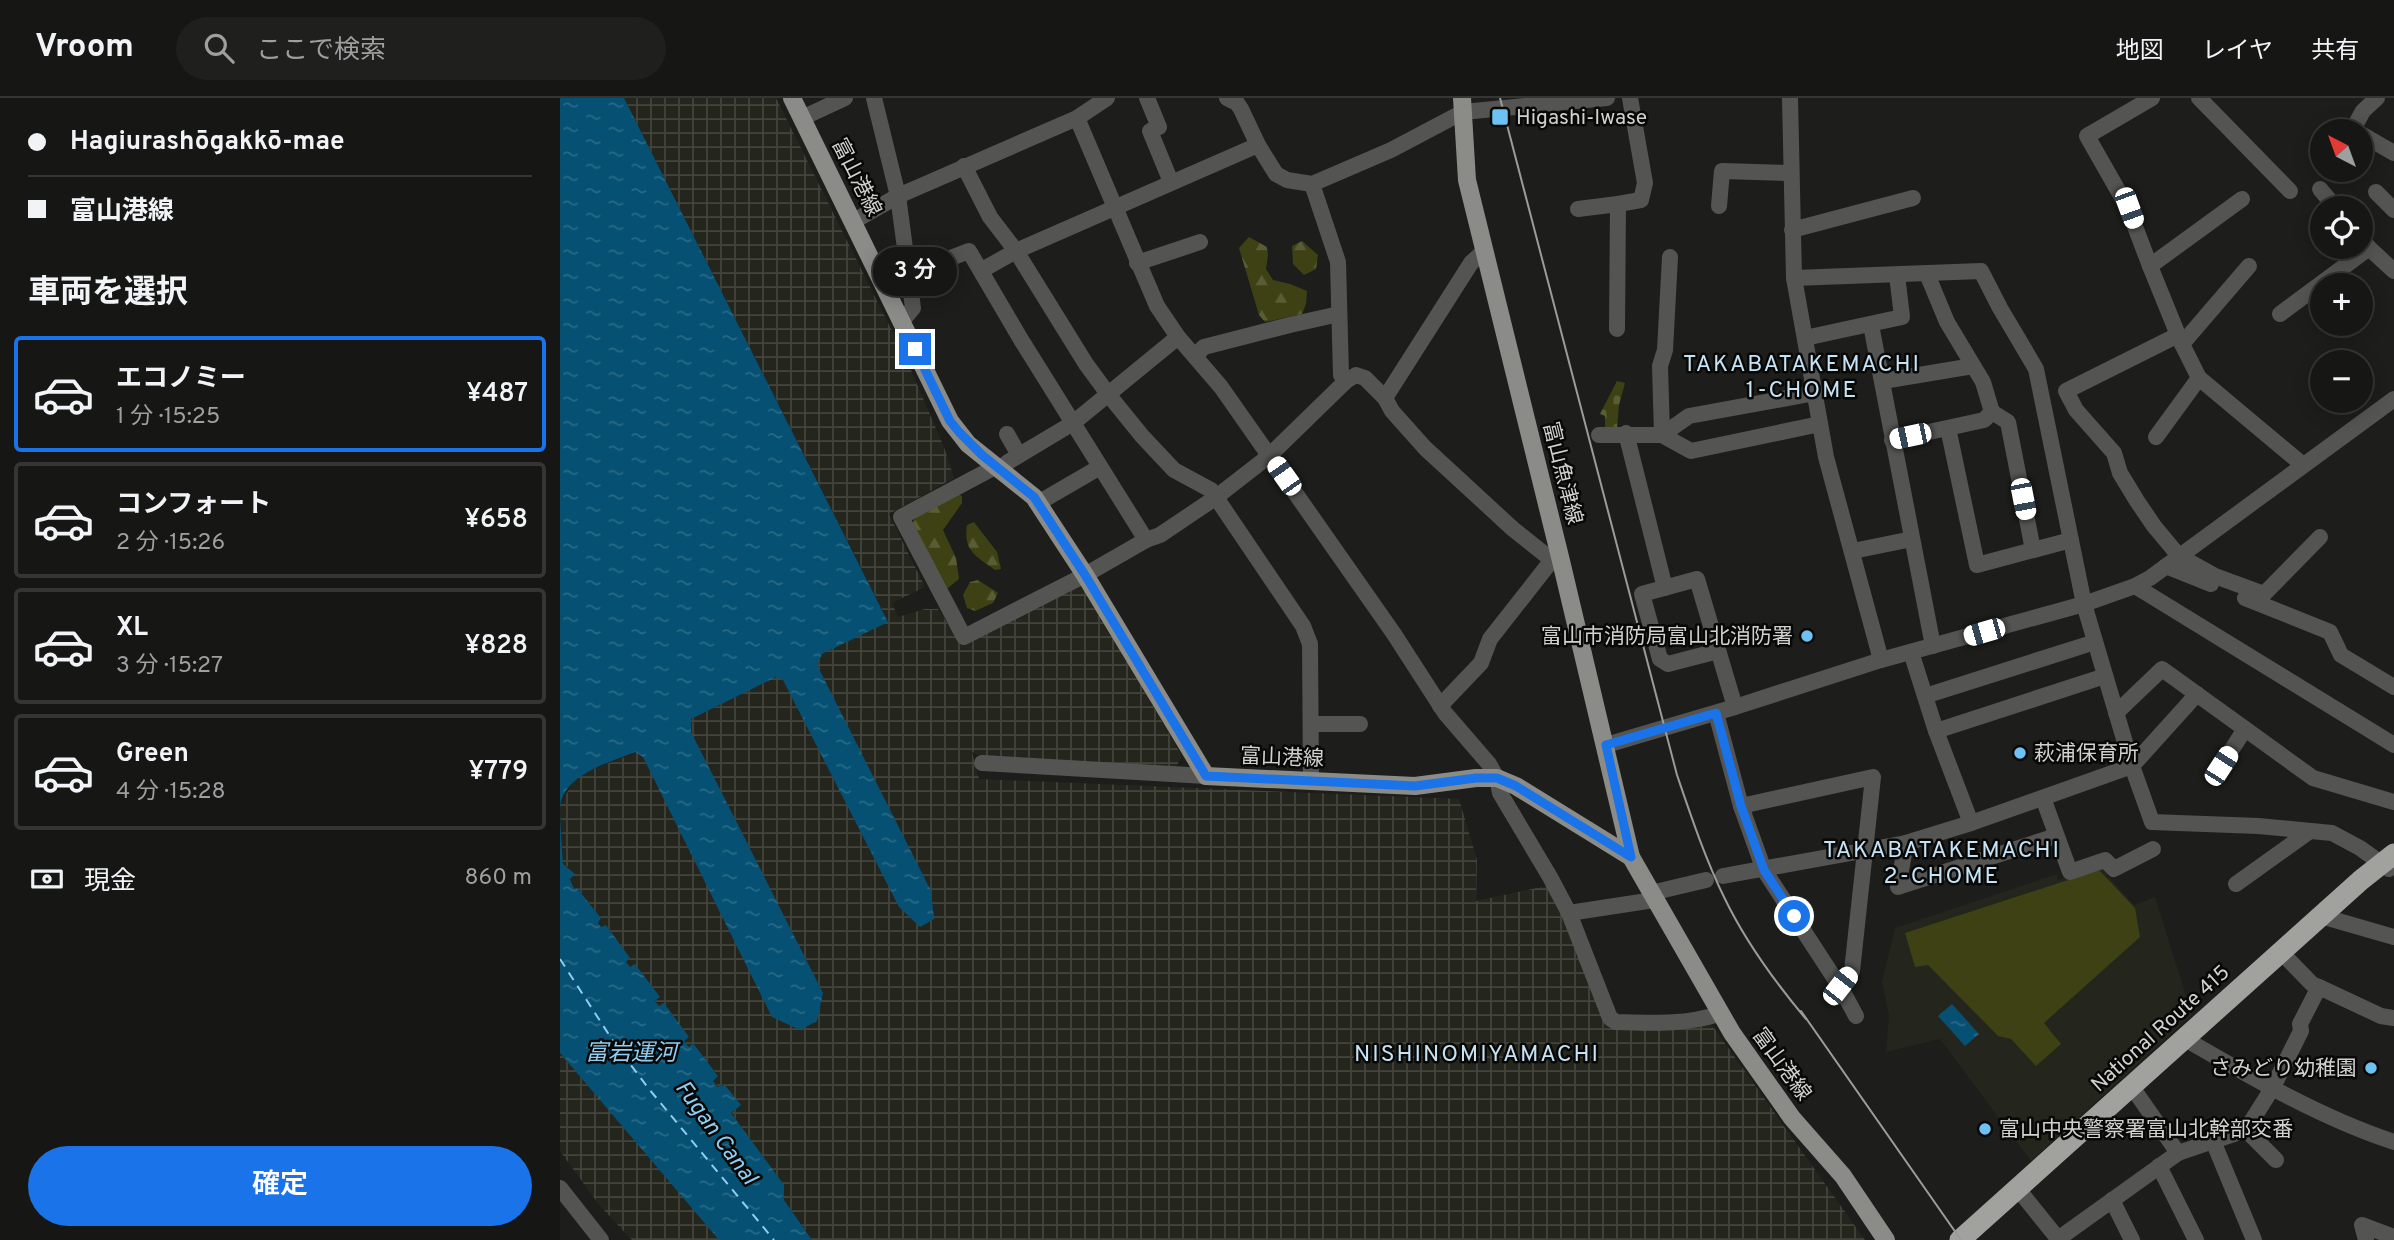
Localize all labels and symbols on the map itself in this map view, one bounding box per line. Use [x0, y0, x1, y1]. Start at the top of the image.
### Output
place label: Higashi-Iwase [1516, 105, 1647, 132]
marker: Higashi-Iwase [1490, 107, 1510, 127]
north arrow [2310, 119, 2373, 182]
street label: 富山港線 [825, 134, 887, 221]
car [2112, 185, 2147, 231]
callout: 3 分 [873, 247, 957, 296]
route end [899, 333, 931, 365]
district label: TAKABATAKEMACHI 1-CHOME [1683, 351, 1921, 406]
street label: 富山魚津線 [1536, 419, 1587, 528]
car [1888, 421, 1933, 451]
car [1264, 453, 1305, 499]
car [2009, 476, 2038, 522]
car [1961, 616, 2008, 648]
place label: 富山市消防局富山北消防署 [1541, 624, 1793, 651]
marker: 富山市消防局富山北消防署 [1799, 628, 1815, 644]
place label: 萩浦保育所 [2034, 741, 2139, 768]
car [2201, 743, 2242, 789]
street label: 富山港線 [1240, 744, 1324, 773]
marker: 萩浦保育所 [2012, 745, 2028, 761]
district label: TAKABATAKEMACHI 2-CHOME [1823, 837, 2061, 892]
route start [1778, 900, 1810, 932]
street label: National Route 415 [2086, 960, 2236, 1099]
car [1819, 963, 1862, 1009]
street label: 富山港線 [1745, 1023, 1816, 1107]
water label: 富岩運河 [585, 1040, 681, 1069]
district label: NISHINOMIYAMACHI [1354, 1041, 1600, 1070]
place label: さみどり幼稚園 [2210, 1056, 2357, 1083]
marker: さみどり幼稚園 [2363, 1060, 2379, 1076]
water label: Fugan Canal [667, 1076, 763, 1192]
place label: 富山中央警察署富山北幹部交番 [1999, 1117, 2293, 1144]
marker: 富山中央警察署富山北幹部交番 [1977, 1121, 1993, 1137]

